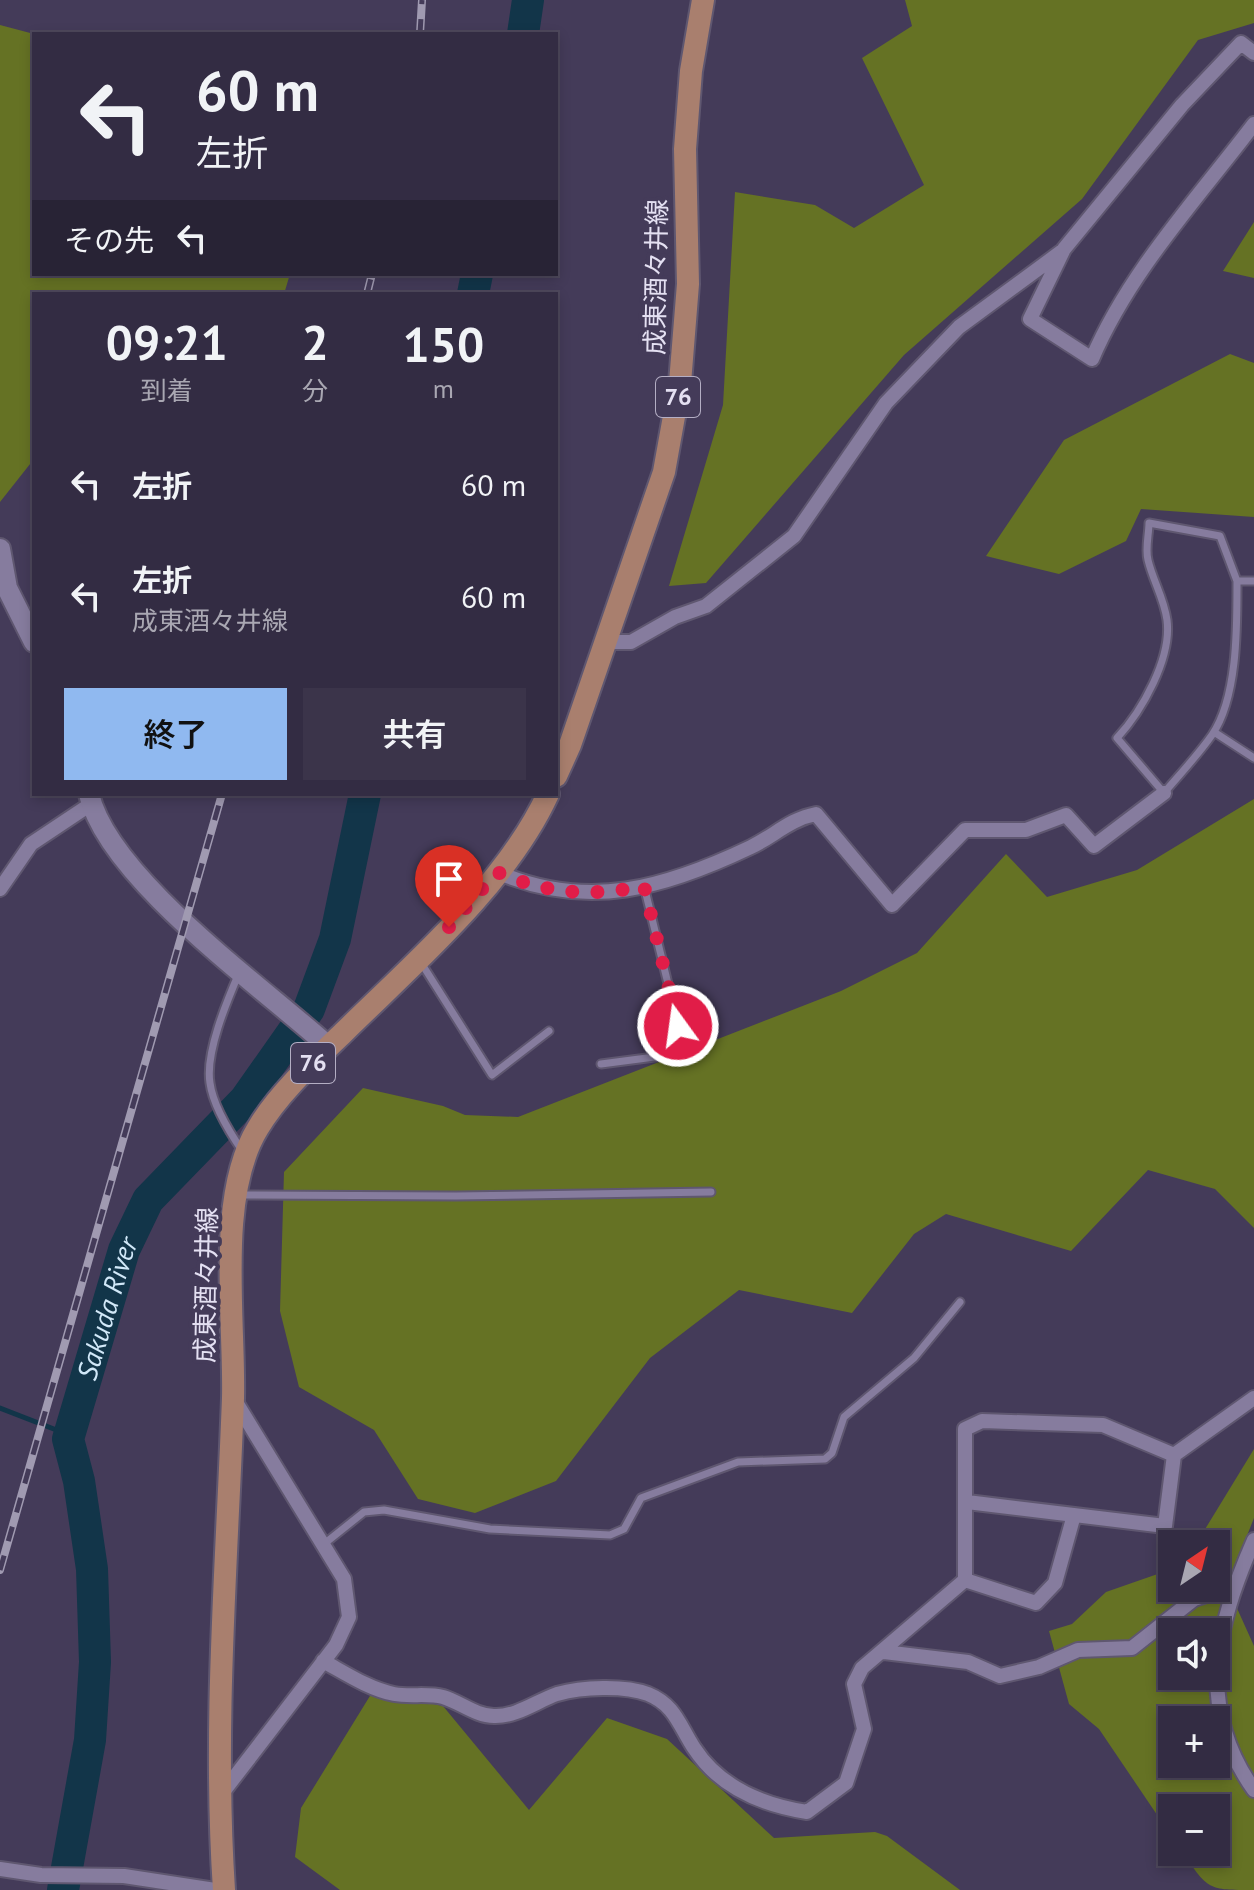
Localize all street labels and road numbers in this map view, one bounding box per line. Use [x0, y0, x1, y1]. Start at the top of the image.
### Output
street label: 成東酒々井線 [638, 199, 673, 355]
road number: 76 [656, 377, 700, 417]
road number: 76 [291, 1043, 335, 1083]
street label: 成東酒々井線 [188, 1207, 223, 1363]

